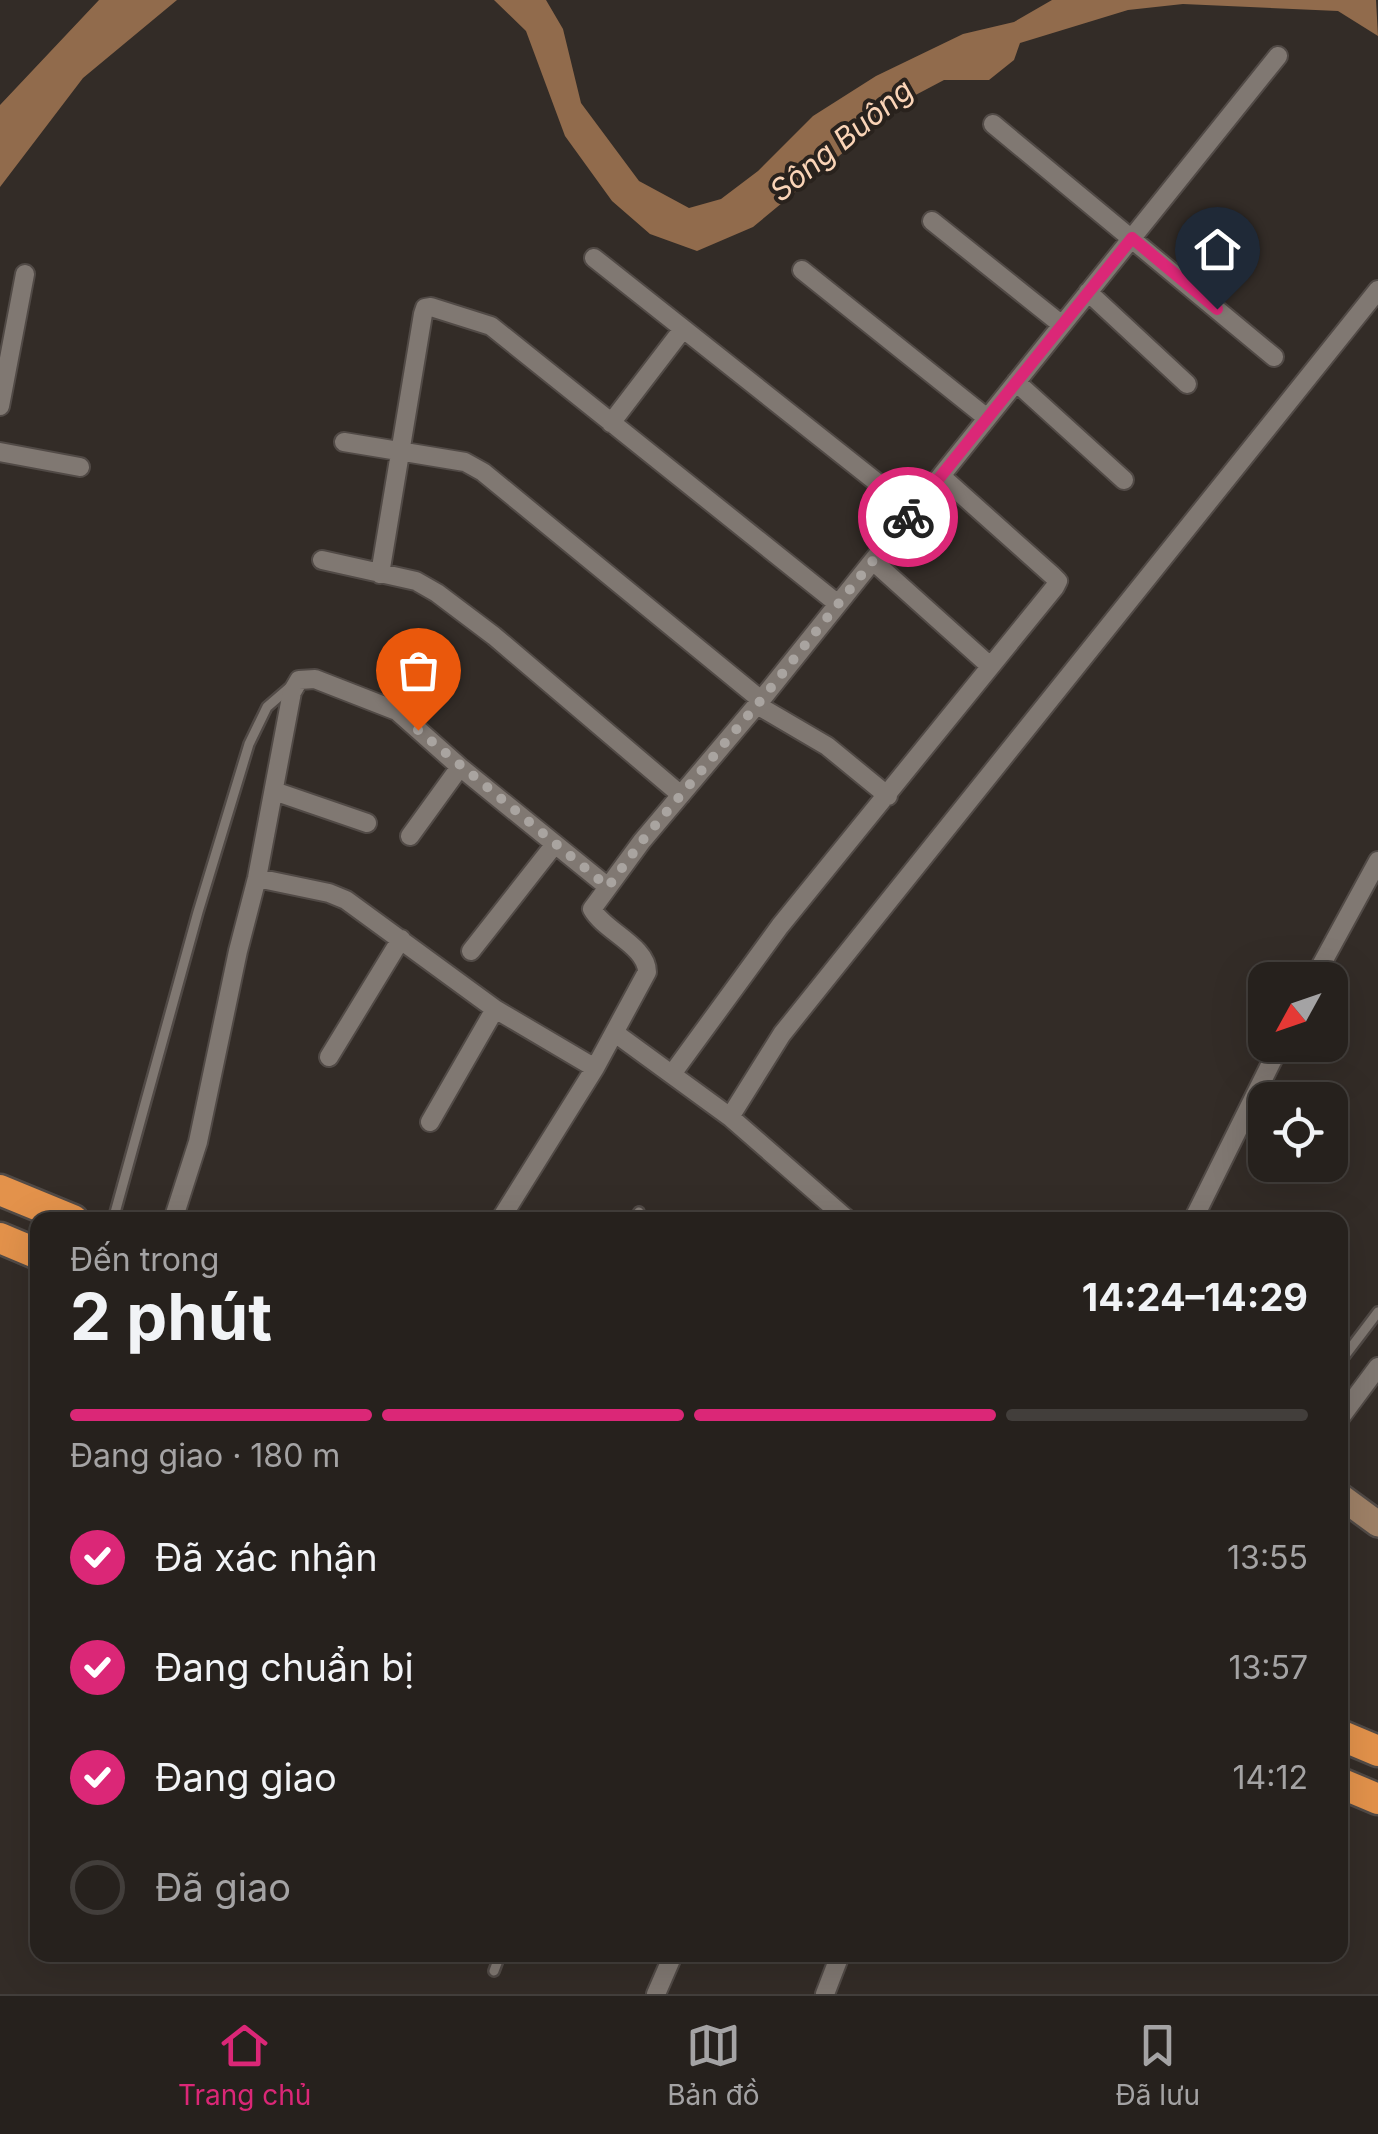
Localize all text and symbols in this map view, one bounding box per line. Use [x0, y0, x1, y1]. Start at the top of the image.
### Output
water label: Sông Buông [762, 71, 920, 209]
pin [1175, 207, 1260, 310]
icon: home [1190, 222, 1245, 277]
courier [858, 467, 958, 567]
icon: bike [881, 490, 936, 545]
pin [376, 628, 461, 731]
icon: bag [391, 643, 446, 698]
north arrow [1248, 962, 1348, 1062]
map controls [1248, 962, 1348, 1182]
button: locate [1248, 1082, 1348, 1182]
text: Đến trong [70, 1240, 219, 1279]
text: 14:24–14:29 [1082, 1274, 1308, 1320]
text: 2 phút [70, 1277, 272, 1356]
text: Đang giao · 180 m [70, 1436, 340, 1475]
icon: check [70, 1530, 125, 1585]
text: Đã xác nhận [155, 1534, 378, 1580]
text: 13:55 [1227, 1538, 1308, 1577]
icon: check [70, 1640, 125, 1695]
text: Đang chuẩn bị [155, 1644, 414, 1690]
text: 13:57 [1228, 1648, 1308, 1687]
icon: check [70, 1750, 125, 1805]
text: Đang giao [155, 1754, 337, 1800]
text: 14:12 [1233, 1758, 1308, 1797]
text: Đã giao [155, 1864, 291, 1910]
tab: Trang chủ [178, 2018, 311, 2112]
tab: Bản đồ [667, 2018, 760, 2112]
tab: Đã lưu [1116, 2018, 1200, 2112]

